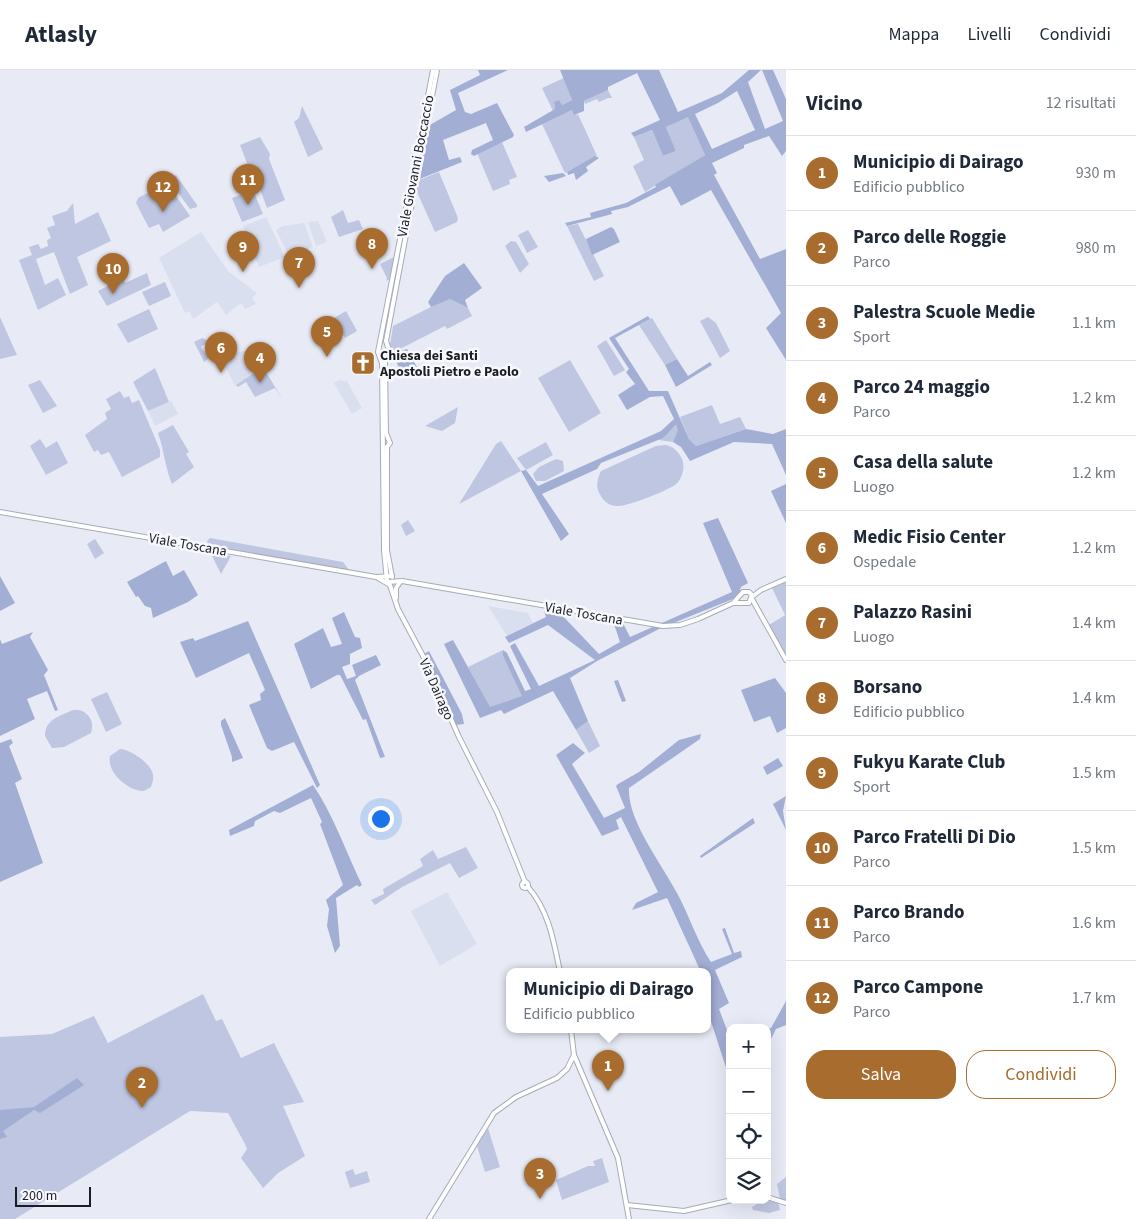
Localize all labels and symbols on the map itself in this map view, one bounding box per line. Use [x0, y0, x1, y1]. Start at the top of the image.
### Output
street label: Viale Giovanni Boccaccio [392, 93, 440, 239]
pin: 11 [232, 164, 264, 205]
pin: 12 [147, 171, 179, 212]
pin: 8 [356, 228, 388, 269]
pin: 9 [227, 231, 259, 272]
pin: 7 [283, 247, 315, 288]
pin: 10 [97, 253, 129, 294]
pin: 5 [311, 316, 343, 357]
pin: 6 [205, 332, 237, 373]
pin: 4 [244, 342, 276, 383]
place label: Chiesa dei Santi Apostoli Pietro e Paolo [379, 346, 519, 382]
church icon: Chiesa dei Santi Apostoli Pietro e Paolo [350, 350, 376, 376]
street label: Viale Toscana [147, 528, 228, 562]
street label: Viale Toscana [543, 597, 624, 631]
street label: Via Dairago [414, 655, 459, 723]
your location [368, 806, 394, 832]
pin: 1 [592, 1050, 624, 1091]
pin: 2 [126, 1067, 158, 1108]
pin: 3 [524, 1158, 556, 1199]
scale bar [15, 1184, 91, 1207]

